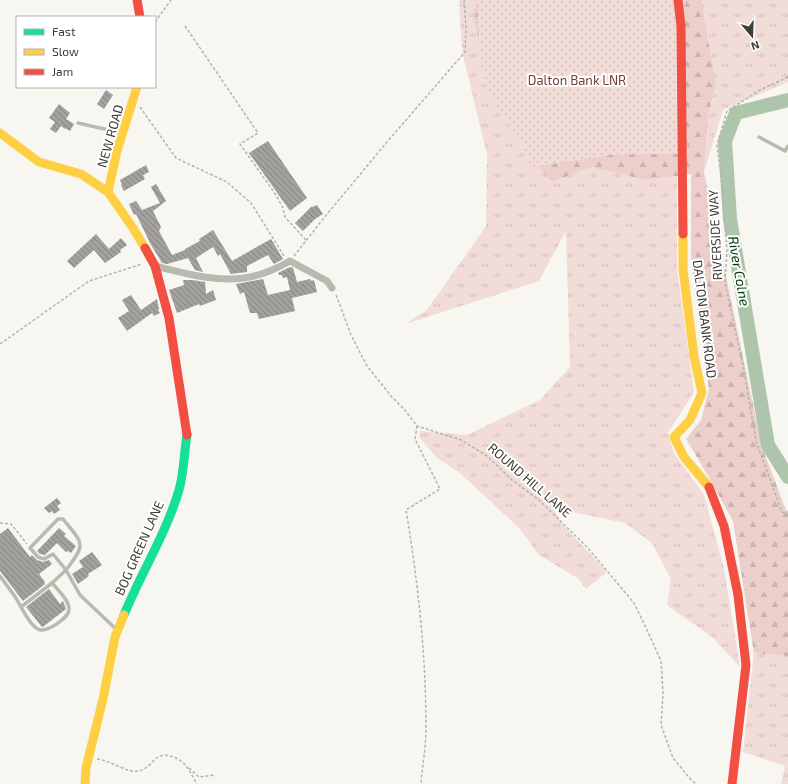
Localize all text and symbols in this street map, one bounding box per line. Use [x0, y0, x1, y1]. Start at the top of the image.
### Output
legend [16, 16, 156, 88]
north arrow [732, 16, 772, 56]
text: Fast [52, 24, 76, 38]
text: N [749, 38, 761, 53]
text: Slow [52, 44, 79, 58]
text: Jam [52, 64, 73, 78]
park label: Dalton Bank LNR [528, 72, 626, 88]
street label: NEW ROAD [93, 103, 127, 169]
street label: RIVERSIDE WAY [705, 189, 725, 281]
water label: River Colne [725, 235, 754, 308]
street label: DALTON BANK ROAD [690, 259, 720, 379]
street label: ROUND HILL LANE [485, 439, 575, 521]
street label: BOG GREEN LANE [111, 498, 167, 598]

